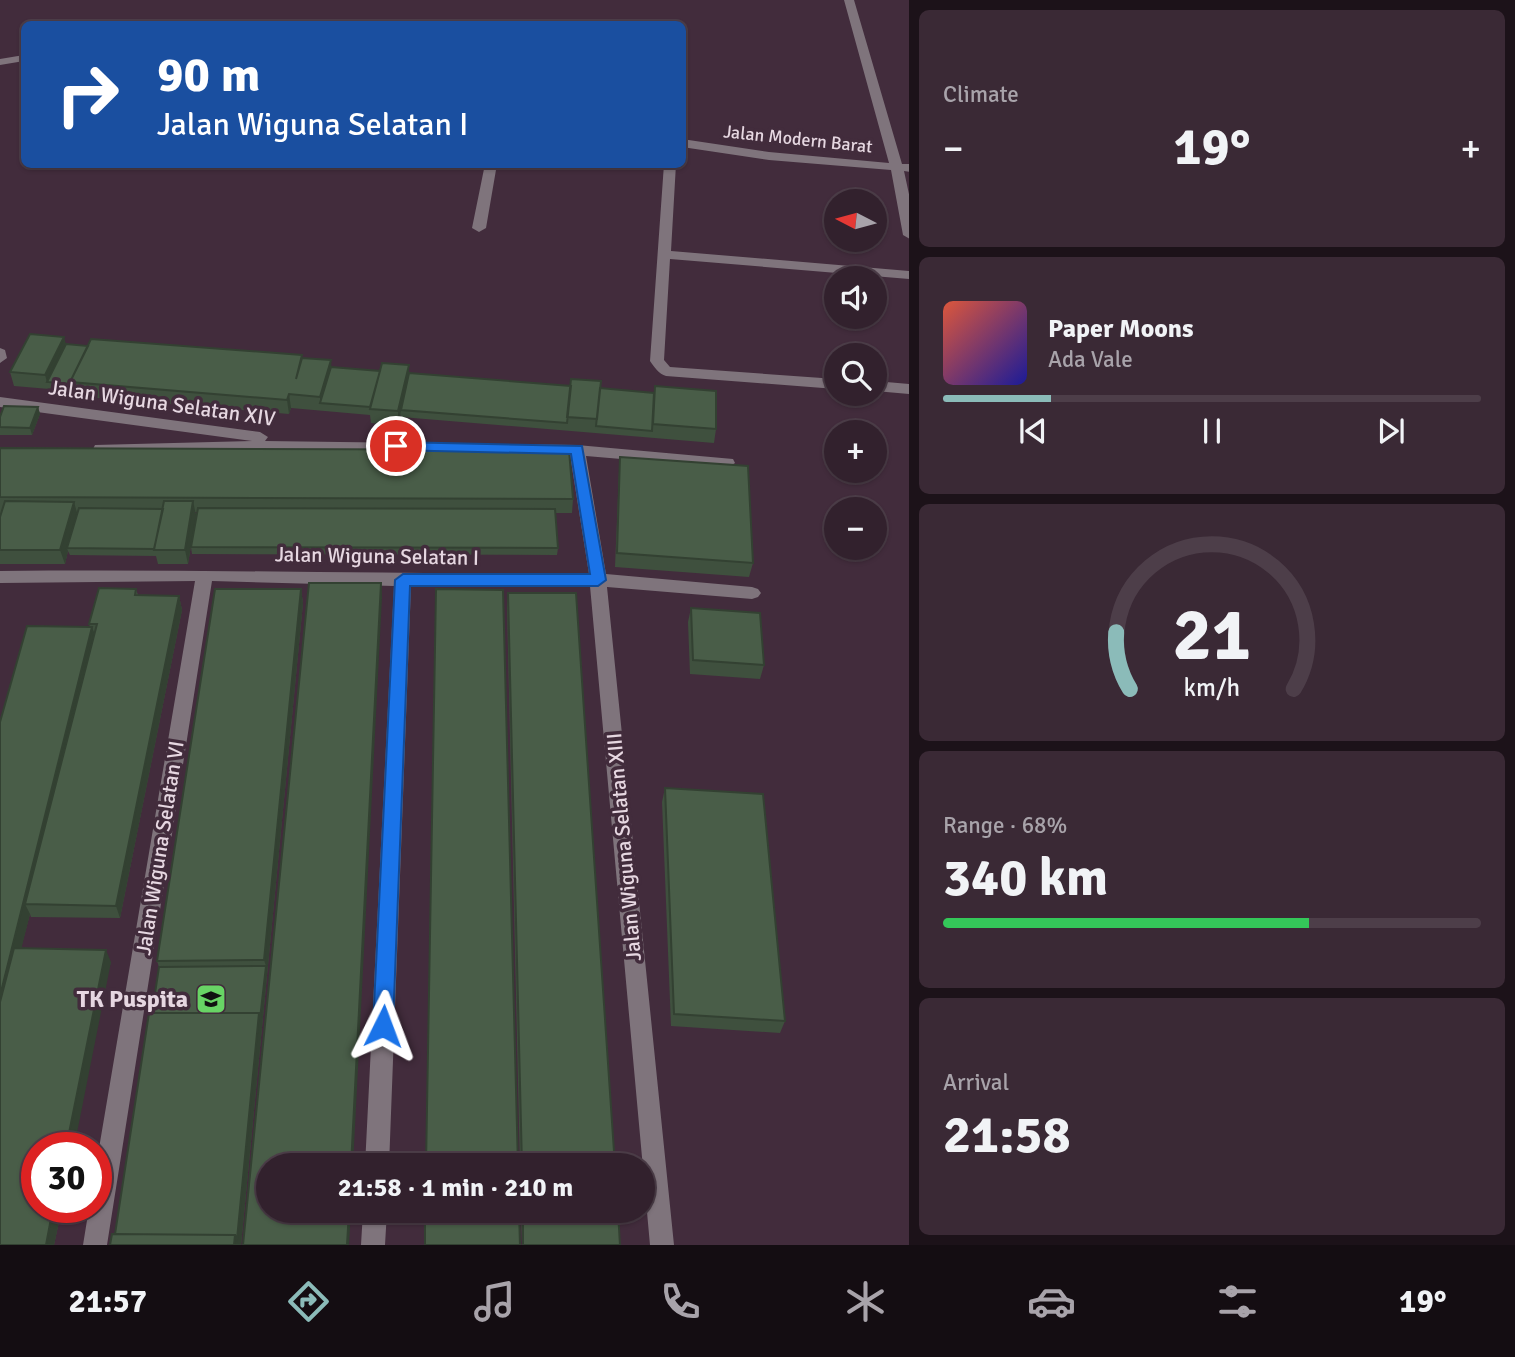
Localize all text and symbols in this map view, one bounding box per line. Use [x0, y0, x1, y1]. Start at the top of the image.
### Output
text: 90 m [157, 45, 260, 105]
icon: right [42, 49, 133, 140]
text: Climate [943, 80, 1019, 109]
text: Jalan Wiguna Selatan I [157, 105, 468, 144]
text: 19° [1174, 115, 1250, 179]
street label: Jalan Modern Barat [722, 120, 874, 158]
text: − [943, 125, 964, 172]
text: + [1460, 125, 1481, 172]
north arrow [824, 189, 887, 252]
map controls [824, 189, 887, 560]
button: sound [824, 266, 887, 329]
text: Paper Moons [1048, 313, 1194, 345]
button: search [824, 343, 887, 406]
text: Ada Vale [1048, 345, 1133, 374]
street label: Jalan Wiguna Selatan XIV [47, 374, 277, 432]
icon: previous [1014, 412, 1052, 450]
icon: pause [1193, 412, 1231, 450]
icon: next [1372, 412, 1410, 450]
pin [366, 416, 426, 476]
button: + [824, 420, 887, 483]
icon: arrive [377, 427, 415, 465]
button: − [824, 497, 887, 560]
street label: Jalan Wiguna Selatan I [275, 541, 479, 571]
text: 21 [1173, 591, 1251, 680]
text: km/h [1184, 671, 1240, 702]
street label: Jalan Wiguna Selatan XIII [601, 732, 647, 962]
street label: Jalan Wiguna Selatan VI [130, 739, 190, 957]
text: Range · 68% [943, 811, 1067, 840]
text: 340 km [943, 846, 1108, 910]
school or university icon: TK Puspita [194, 982, 228, 1016]
place label: TK Puspita [77, 984, 188, 1014]
position arrow [346, 989, 420, 1063]
text: Arrival [943, 1068, 1009, 1097]
text: 21:58 [943, 1103, 1071, 1167]
speed limit sign: 30 [21, 1132, 112, 1223]
text: 21:58 · 1 min · 210 m [338, 1172, 573, 1204]
icon: directions [284, 1277, 333, 1326]
icon: music [470, 1277, 519, 1326]
icon: phone [656, 1277, 705, 1326]
icon: climate [841, 1277, 890, 1326]
icon: car [1027, 1277, 1076, 1326]
icon: filters [1213, 1277, 1262, 1326]
text: 21:57 [68, 1282, 147, 1321]
text: 19° [1399, 1282, 1446, 1321]

